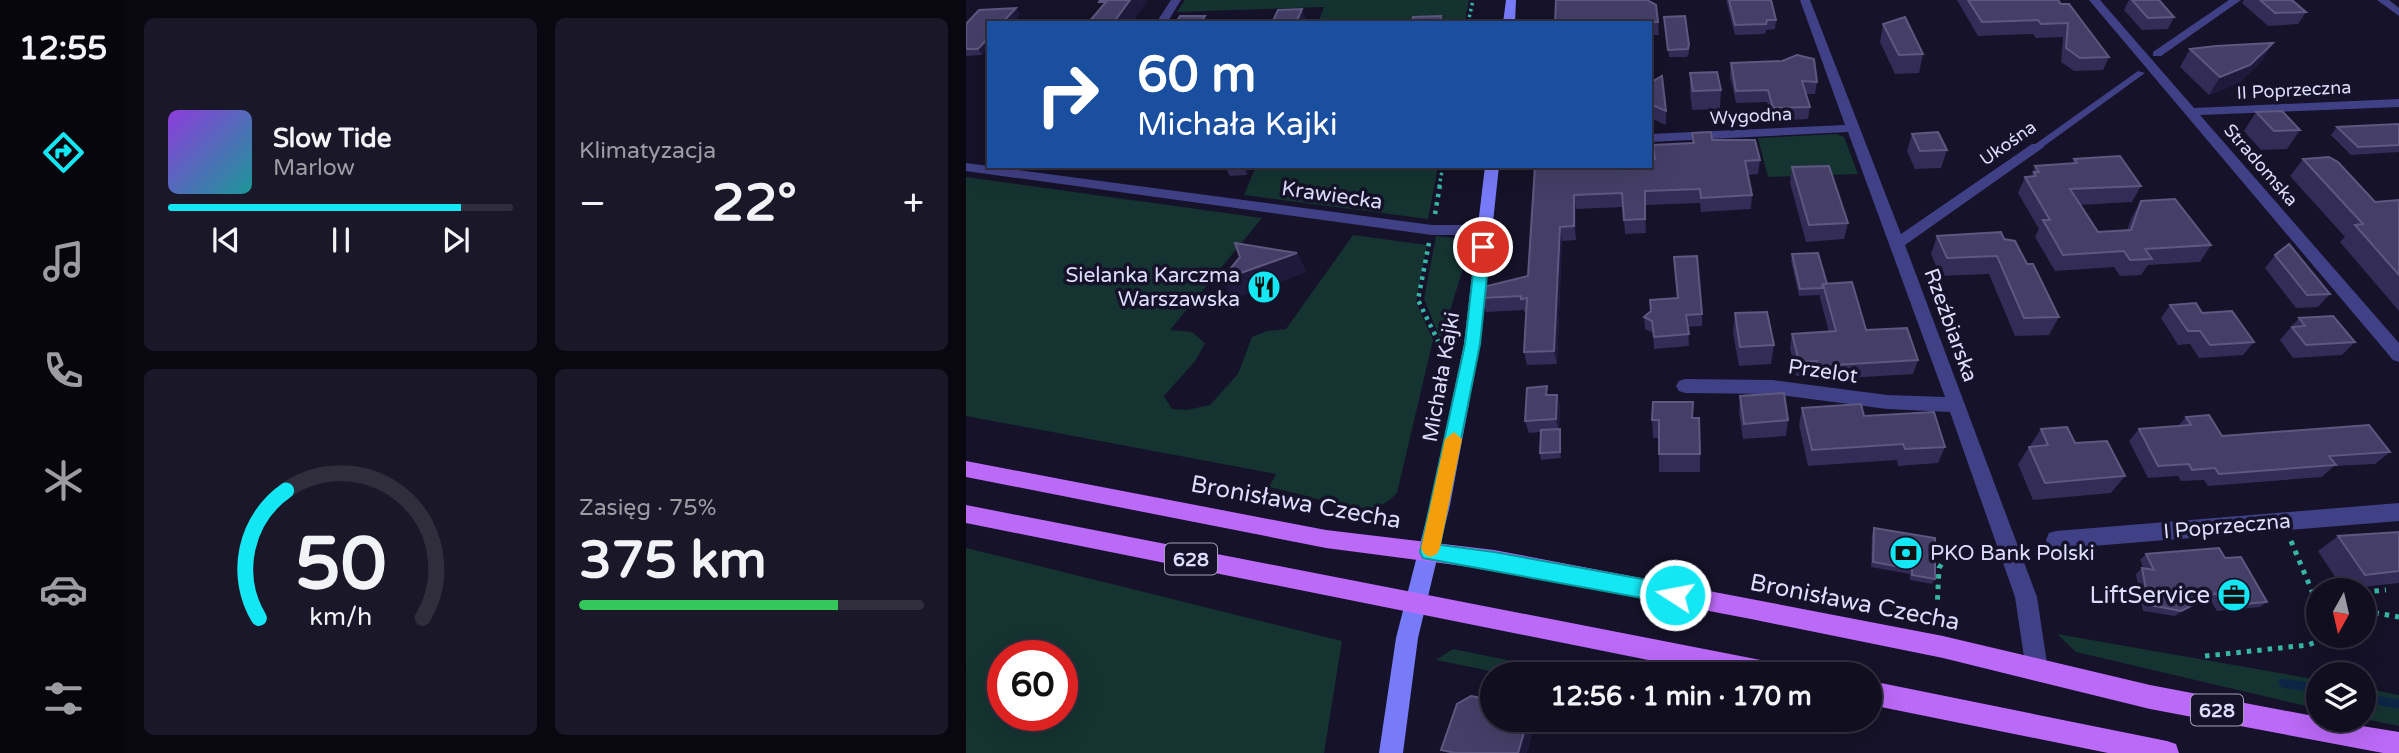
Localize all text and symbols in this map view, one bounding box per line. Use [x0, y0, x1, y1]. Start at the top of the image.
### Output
text: 12:55 [19, 30, 107, 68]
text: 60 m [1137, 46, 1256, 105]
icon: right [1022, 49, 1113, 140]
street label: II Poprzeczna [2236, 76, 2352, 104]
street label: Wygodna [1709, 103, 1793, 129]
text: Michała Kajki [1137, 106, 1338, 144]
street label: Ukośna [1976, 116, 2040, 170]
street label: Stradomska [2219, 119, 2303, 211]
text: Slow Tide [273, 123, 391, 154]
icon: directions [39, 128, 88, 177]
text: Klimatyzacja [579, 137, 716, 165]
text: Marlow [273, 154, 355, 182]
text: 22° [712, 172, 797, 235]
street label: Krawiecka [1280, 176, 1384, 215]
text: − [579, 181, 606, 227]
text: + [903, 181, 924, 227]
pin [1453, 217, 1513, 277]
icon: previous [207, 221, 245, 259]
icon: pause [322, 221, 360, 259]
icon: next [437, 221, 475, 259]
icon: arrive [1464, 228, 1502, 266]
icon: music [39, 237, 88, 286]
place label: Sielanka Karczma Warszawska [1065, 263, 1240, 312]
street label: Rzeźbiarska [1918, 265, 1983, 385]
restaurant icon: Sielanka Karczma Warszawska [1245, 268, 1283, 306]
street label: Michała Kajki [1418, 310, 1465, 444]
icon: phone [39, 346, 88, 395]
street label: Przelot [1786, 354, 1859, 389]
icon: climate [39, 456, 88, 505]
street label: Bronisława Czecha [1188, 470, 1403, 535]
text: Zasięg · 75% [579, 494, 716, 522]
street label: I Poprzeczna [2162, 508, 2292, 545]
text: 50 [295, 521, 386, 609]
text: 375 km [579, 529, 767, 592]
bank icon: PKO Bank Polski [1887, 534, 1925, 572]
place label: PKO Bank Polski [1930, 541, 2095, 566]
road number: 628 [1165, 544, 1217, 574]
position arrow [1638, 558, 1712, 632]
icon: car [39, 565, 88, 614]
street label: Bronisława Czecha [1747, 568, 1962, 637]
office icon: LiftService [2215, 576, 2253, 614]
north arrow [2306, 578, 2376, 648]
map controls [2306, 578, 2376, 732]
place label: LiftService [2090, 581, 2210, 610]
text: km/h [309, 602, 372, 632]
speed limit sign: 60 [987, 640, 1078, 731]
button: layers [2306, 662, 2376, 732]
icon: filters [39, 674, 88, 723]
text: 12:56 · 1 min · 170 m [1550, 681, 1812, 712]
road number: 628 [2191, 694, 2243, 726]

